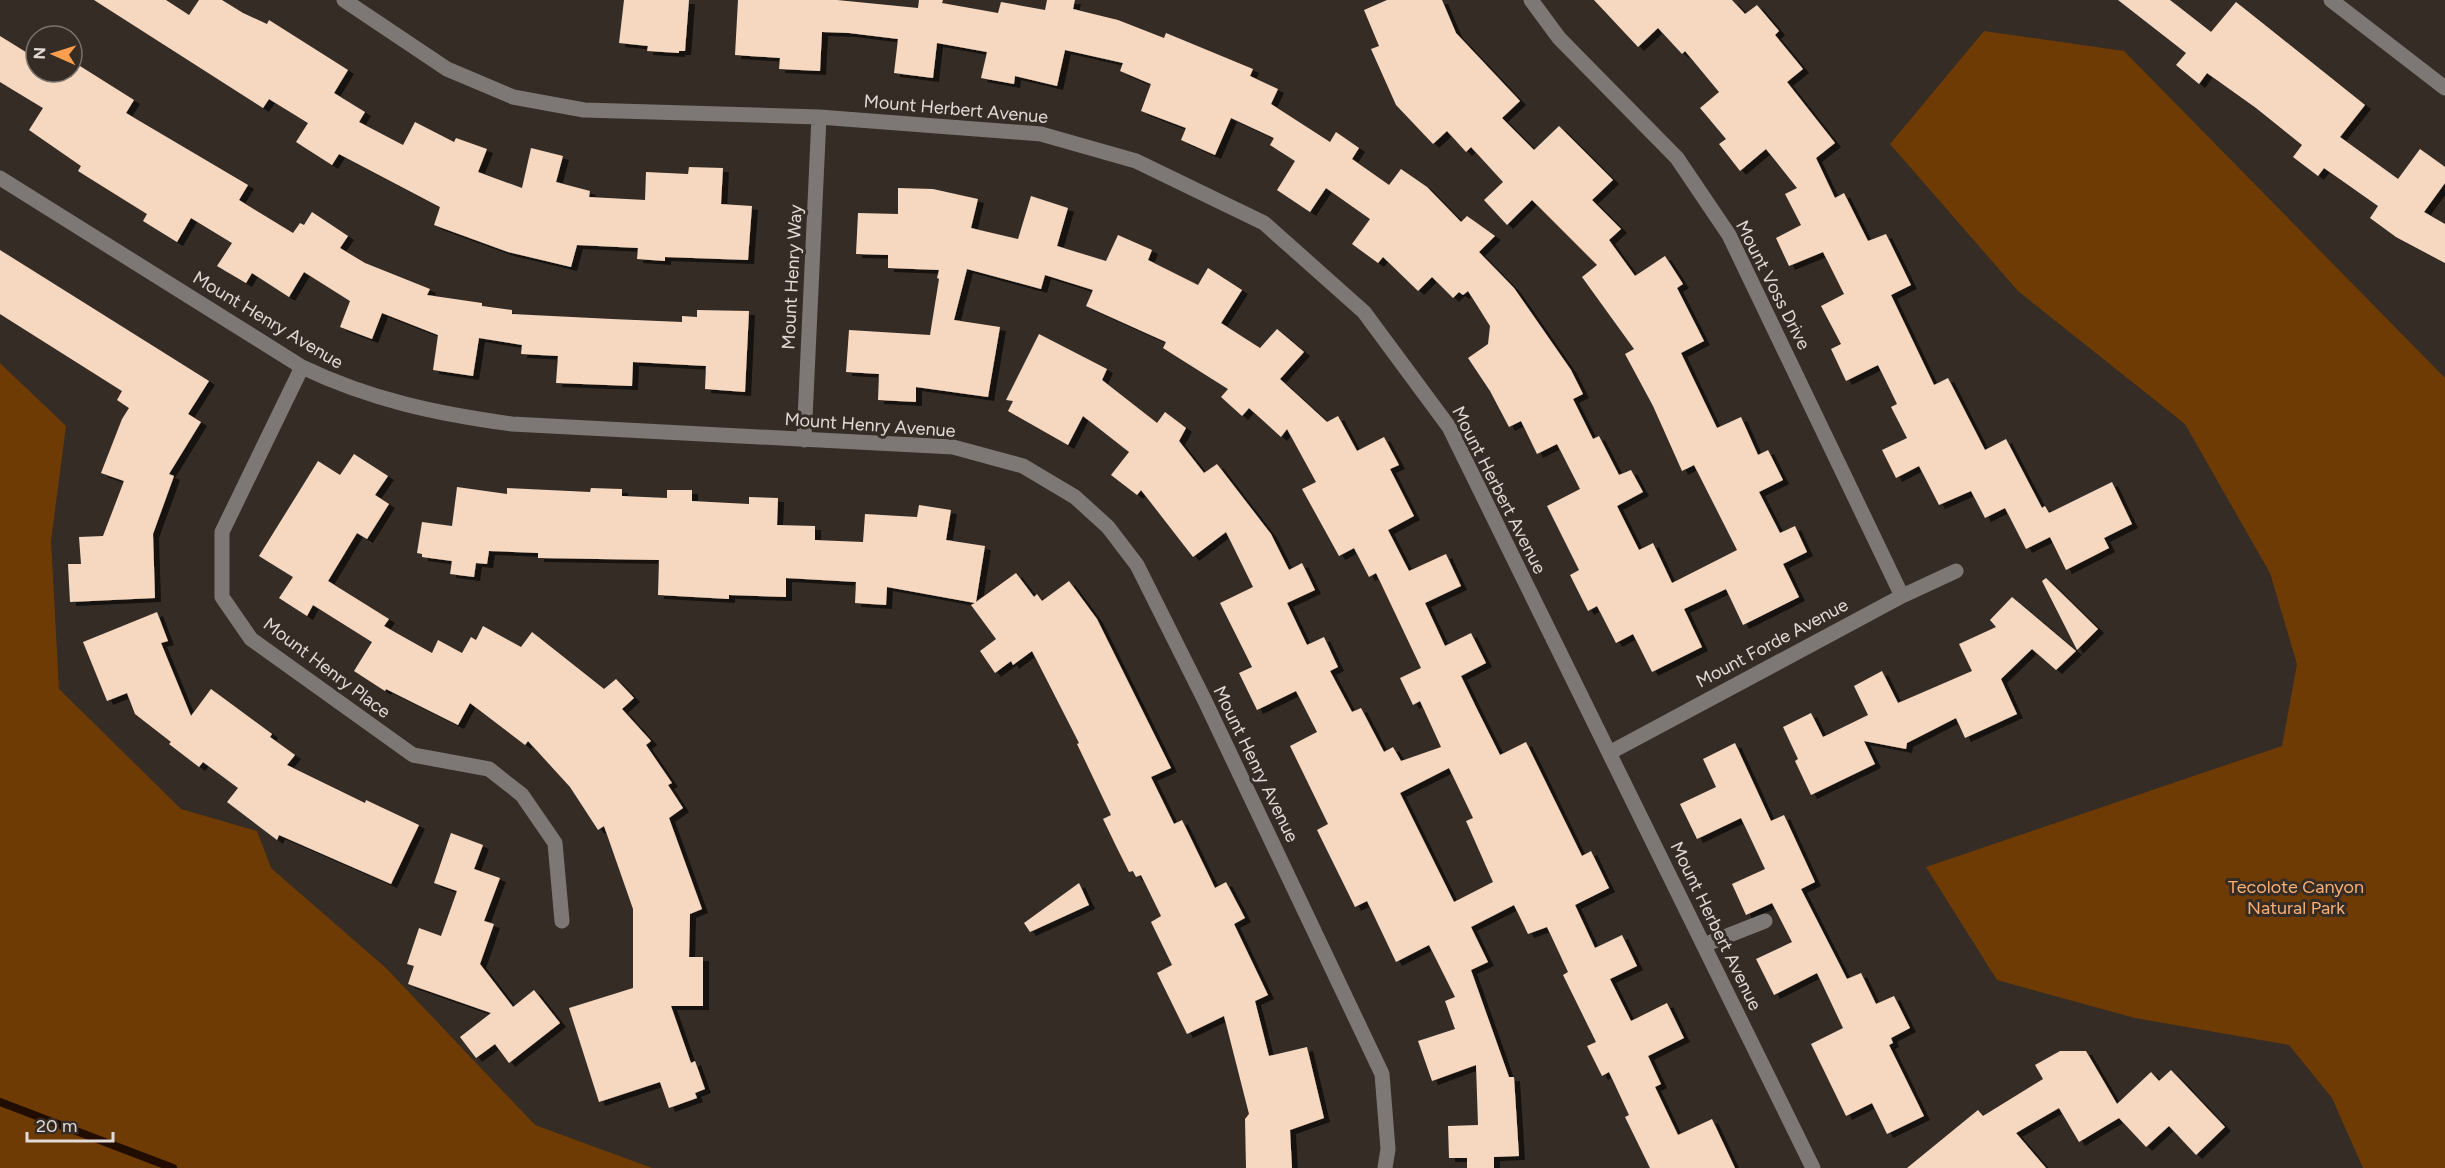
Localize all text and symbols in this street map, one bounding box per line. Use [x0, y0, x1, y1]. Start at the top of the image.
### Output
north arrow [24, 24, 84, 84]
text: N [30, 47, 49, 60]
street label: Mount Herbert Avenue [863, 90, 1049, 128]
street label: Mount Henry Way [777, 203, 807, 350]
street label: Mount Voss Drive [1731, 217, 1815, 353]
street label: Mount Henry Avenue [189, 266, 347, 374]
street label: Mount Herbert Avenue [1447, 403, 1551, 578]
street label: Mount Henry Avenue [784, 408, 956, 442]
street label: Mount Forde Avenue [1692, 594, 1852, 692]
street label: Mount Henry Place [259, 613, 395, 723]
street label: Mount Henry Avenue [1209, 682, 1303, 846]
street label: Mount Herbert Avenue [1666, 838, 1767, 1014]
park label: Tecolote Canyon Natural Park [2228, 876, 2364, 919]
scale bar [27, 1105, 112, 1143]
text: 20 m [36, 1115, 77, 1137]

